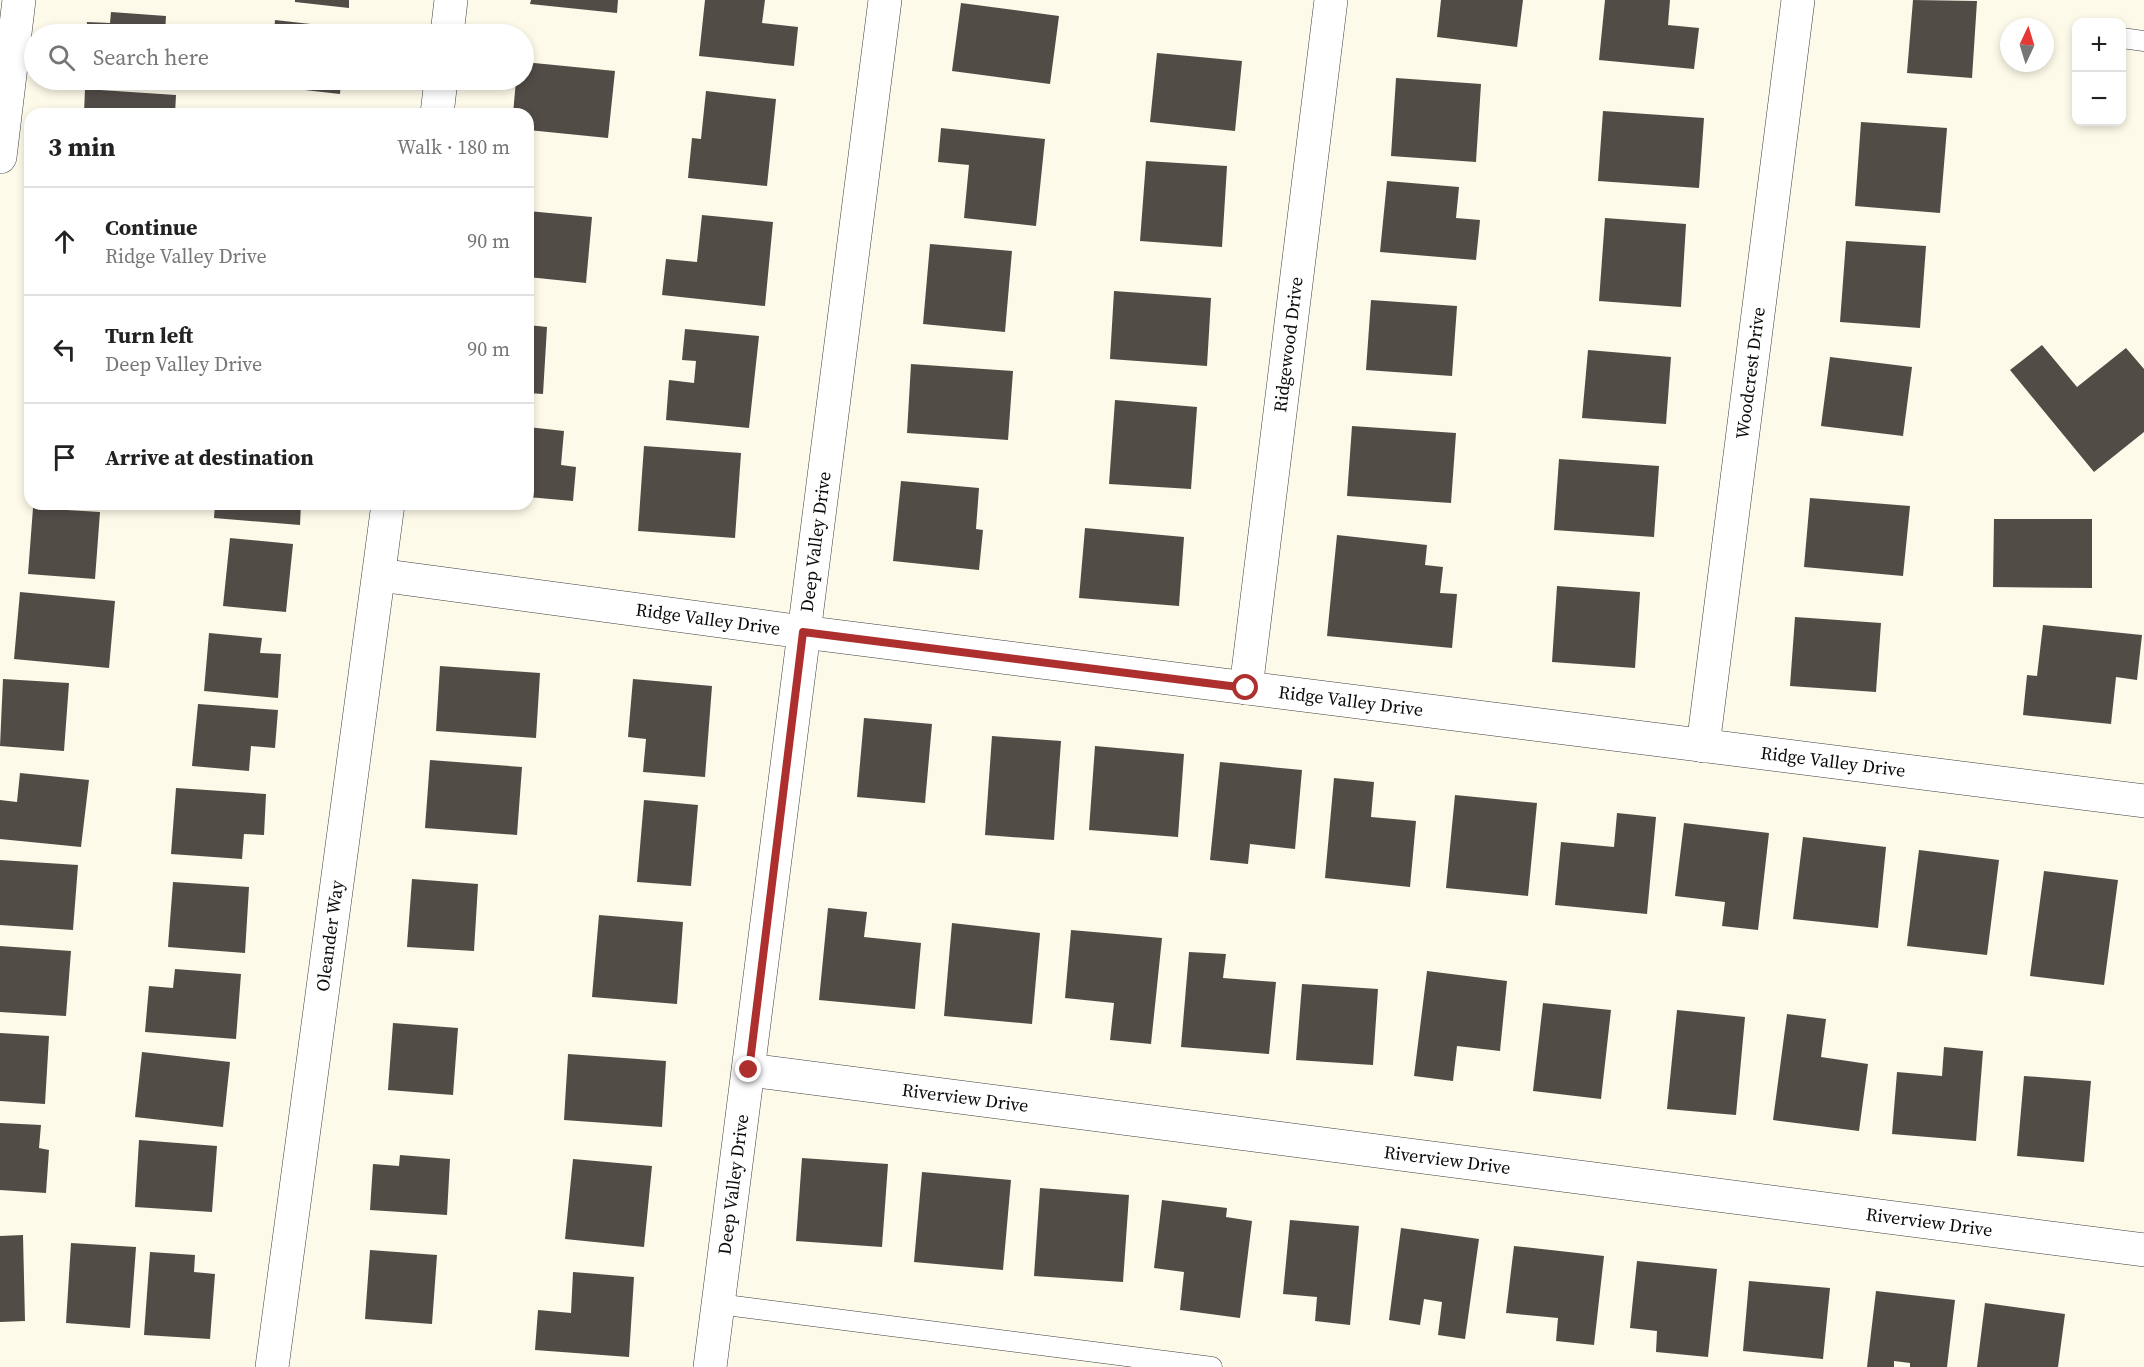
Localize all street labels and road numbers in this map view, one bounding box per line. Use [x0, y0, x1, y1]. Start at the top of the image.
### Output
street label: Ridgewood Drive [1267, 275, 1309, 414]
street label: Woodcrest Drive [1729, 306, 1771, 440]
street label: Deep Valley Drive [794, 470, 837, 613]
street label: Ridge Valley Drive [634, 597, 782, 641]
street label: Ridge Valley Drive [1277, 679, 1425, 722]
street label: Ridge Valley Drive [1759, 740, 1907, 783]
street label: Oleander Way [310, 878, 349, 993]
street label: Riverview Drive [900, 1077, 1030, 1118]
street label: Deep Valley Drive [711, 1113, 754, 1256]
street label: Riverview Drive [1382, 1139, 1512, 1180]
street label: Riverview Drive [1864, 1201, 1994, 1242]

